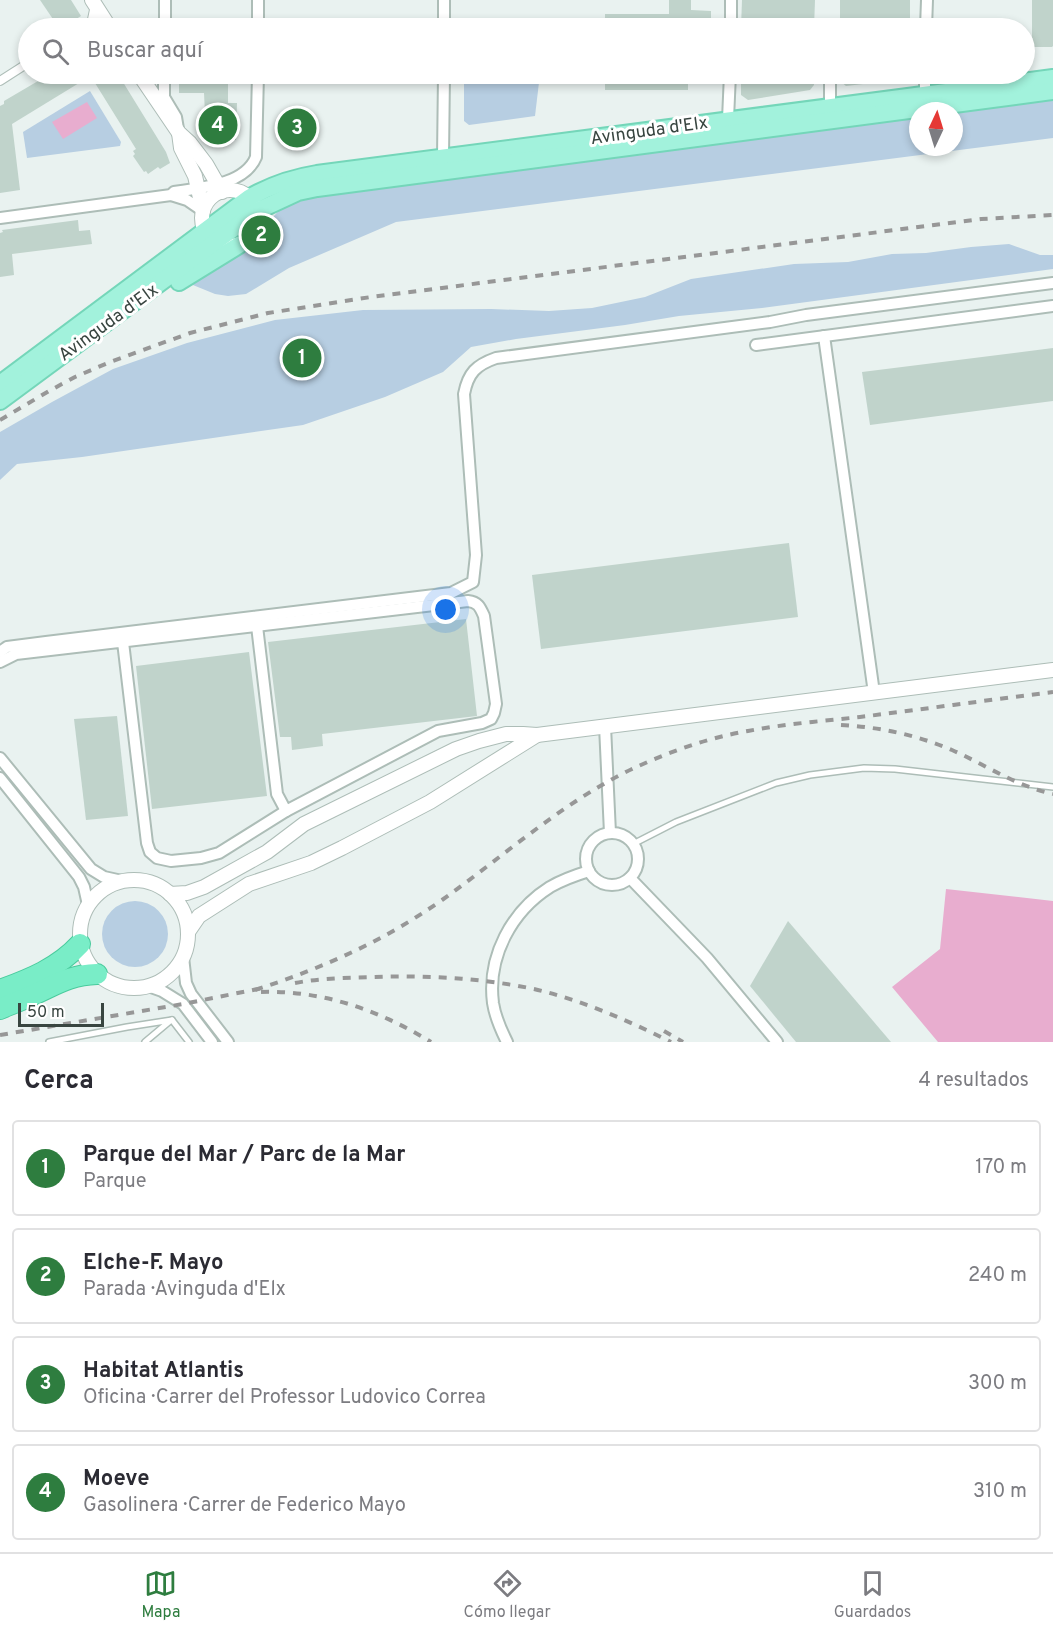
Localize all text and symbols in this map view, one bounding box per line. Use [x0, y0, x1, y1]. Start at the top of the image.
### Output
search box [18, 18, 1035, 84]
icon: search [39, 35, 72, 68]
text: Buscar aquí [87, 38, 203, 65]
pin: 4 [198, 102, 238, 148]
north arrow [909, 102, 963, 156]
pin: 3 [278, 106, 316, 150]
street label: Avinguda d'Elx [589, 112, 709, 151]
pin: 2 [242, 212, 280, 258]
street label: Avinguda d'Elx [54, 279, 163, 367]
pin: 1 [282, 336, 322, 380]
your location [431, 595, 460, 624]
scale bar [18, 1000, 104, 1028]
text: 50 m [27, 1003, 65, 1023]
text: Cerca [24, 1065, 94, 1098]
text: 4 resultados [919, 1068, 1029, 1094]
text: Parque del Mar / Parc de la Mar [83, 1142, 405, 1169]
text: 1 [42, 1155, 50, 1181]
text: 170 m [975, 1155, 1027, 1181]
text: Parque [83, 1169, 146, 1195]
text: Elche-F. Mayo [83, 1250, 223, 1277]
text: 2 [39, 1263, 52, 1289]
text: 240 m [968, 1263, 1027, 1289]
text: Parada · Avinguda d'Elx [83, 1277, 286, 1303]
text: Habitat Atlantis [83, 1358, 244, 1385]
text: 3 [40, 1371, 52, 1397]
text: 300 m [968, 1371, 1027, 1397]
text: Oficina · Carrer del Professor Ludovico Correa [83, 1385, 486, 1411]
text: Moeve [83, 1466, 149, 1493]
text: 4 [39, 1479, 52, 1505]
text: 310 m [973, 1479, 1027, 1505]
text: Gasolinera · Carrer de Federico Mayo [83, 1493, 406, 1519]
tab: Mapa [142, 1567, 180, 1623]
tab: Cómo llegar [464, 1567, 551, 1623]
tab: Guardados [834, 1567, 911, 1623]

